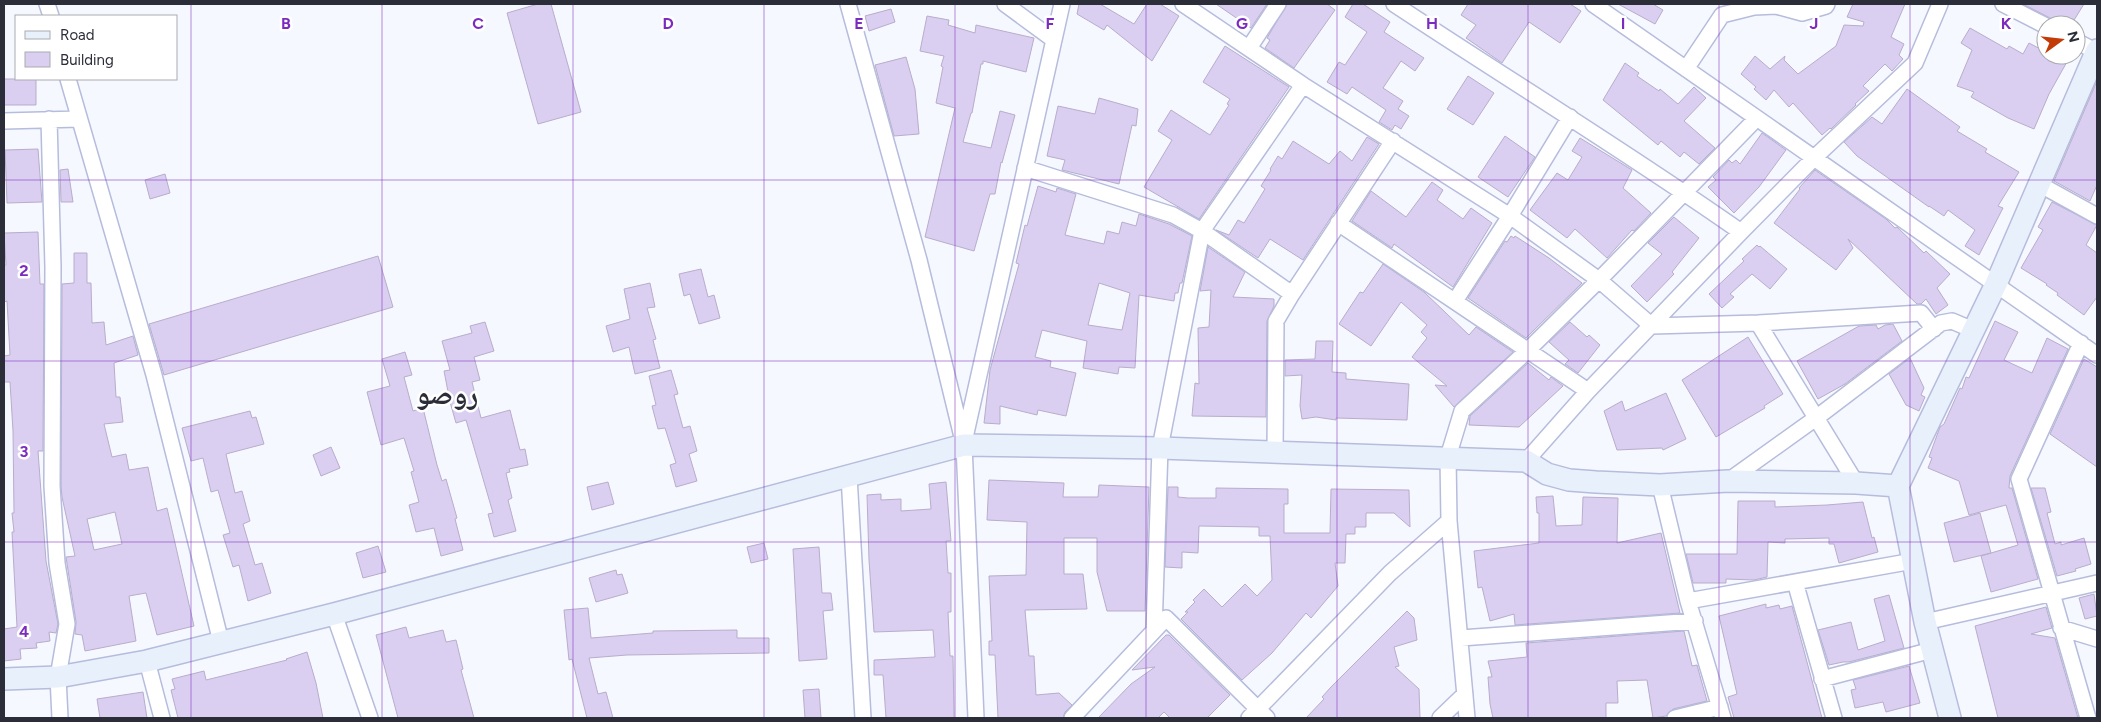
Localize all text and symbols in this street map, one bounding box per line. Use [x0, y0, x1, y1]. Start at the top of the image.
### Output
text: B [281, 14, 291, 33]
text: C [472, 14, 484, 33]
text: D [662, 14, 674, 33]
text: E [854, 14, 864, 33]
text: F [1046, 14, 1055, 33]
text: G [1236, 14, 1248, 33]
text: H [1426, 14, 1438, 33]
text: I [1621, 14, 1625, 33]
text: J [1810, 14, 1818, 33]
text: K [2001, 14, 2012, 33]
legend [15, 15, 178, 80]
north arrow [2036, 15, 2086, 65]
text: Road [60, 26, 95, 44]
text: N [2063, 29, 2083, 44]
text: Building [60, 51, 114, 69]
text: 2 [19, 261, 29, 280]
district label: روصو [416, 376, 478, 411]
text: 3 [20, 442, 29, 461]
text: 4 [19, 622, 29, 641]

